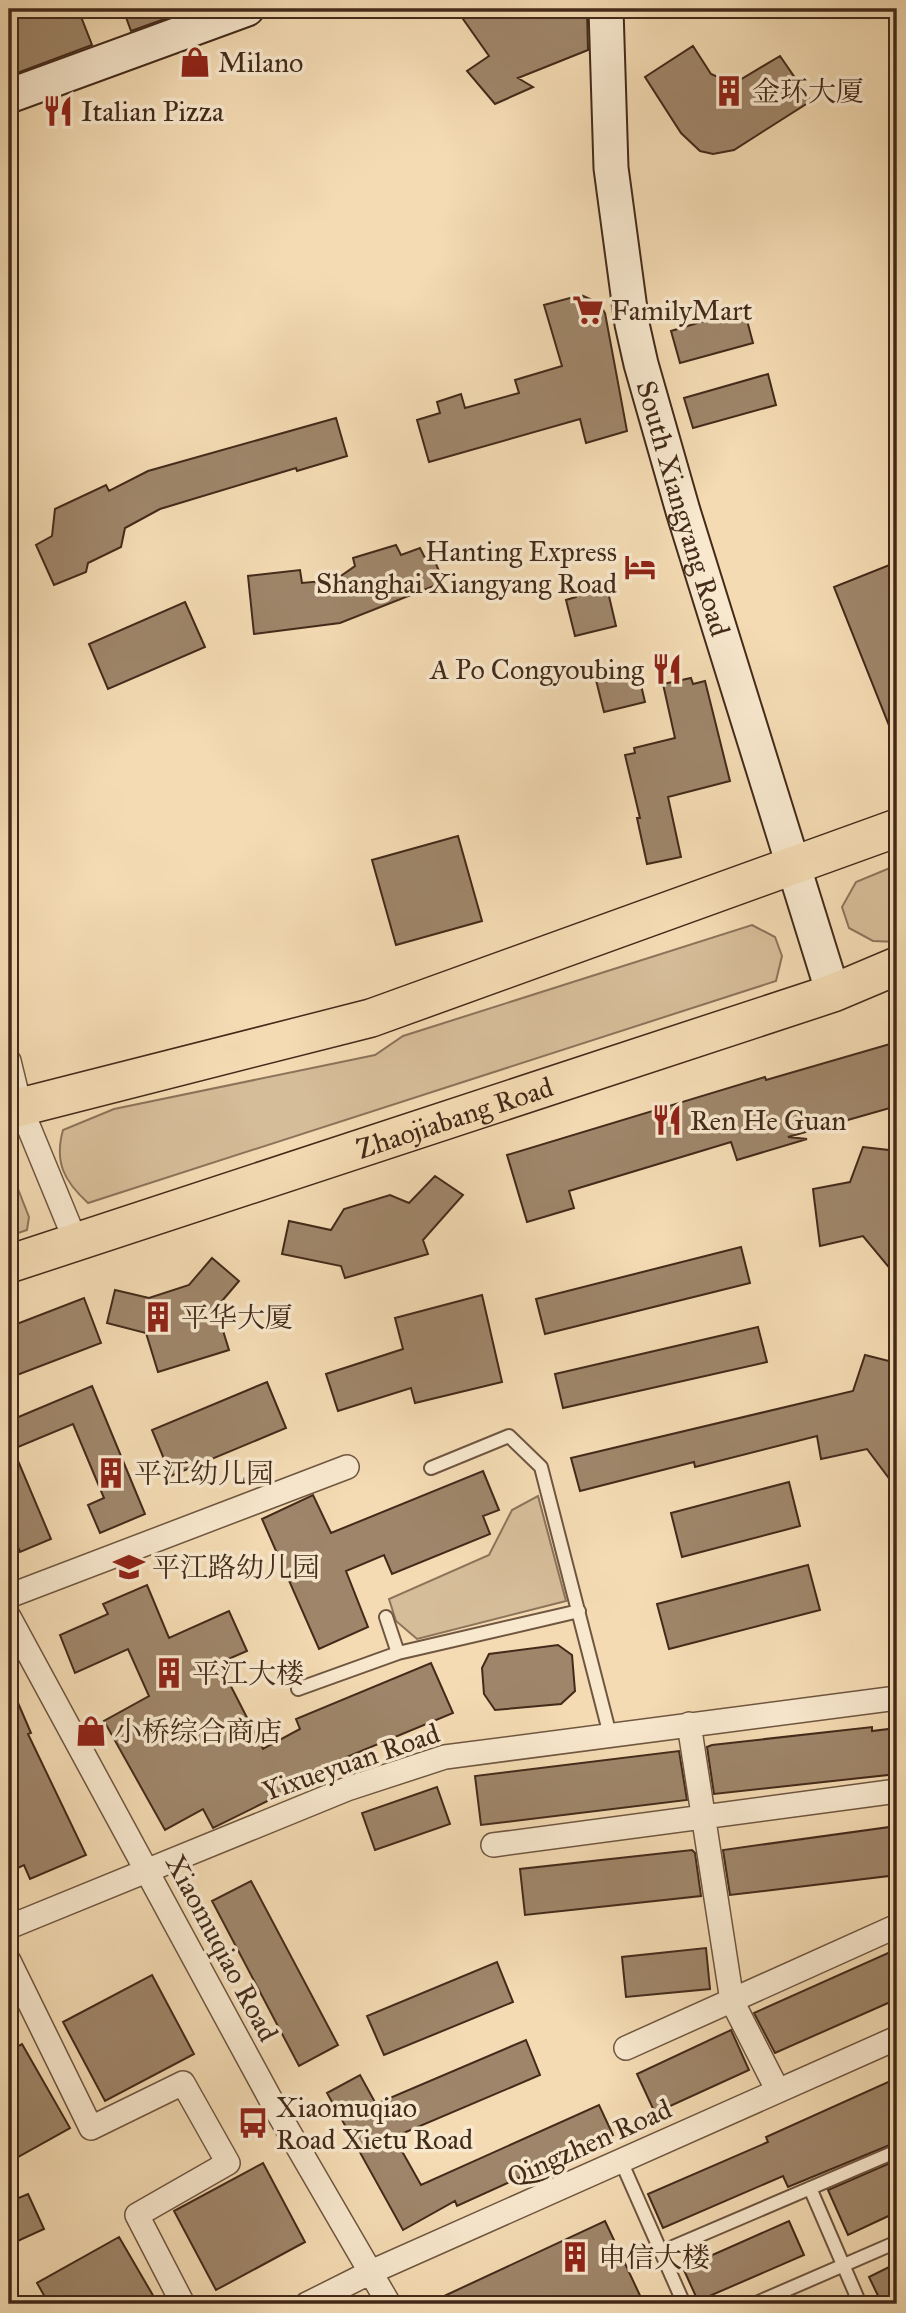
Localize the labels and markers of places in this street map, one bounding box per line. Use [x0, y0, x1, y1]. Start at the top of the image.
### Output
shop icon: Milano [178, 45, 212, 79]
place label: Milano [218, 45, 303, 80]
building icon: 金环大厦 [712, 74, 746, 108]
place label: 金环大厦 [752, 74, 864, 109]
restaurant icon: Italian Pizza [41, 94, 75, 128]
place label: Italian Pizza [81, 94, 224, 129]
supermarket icon: FamilyMart [571, 293, 605, 327]
place label: FamilyMart [611, 293, 753, 328]
place label: Hanting Express Shanghai Xiangyang Road [316, 534, 617, 601]
hotel icon: Hanting Express Shanghai Xiangyang Road [623, 550, 657, 584]
place label: A Po Congyoubing [429, 652, 645, 687]
restaurant icon: A Po Congyoubing [650, 652, 684, 686]
restaurant icon: Ren He Guan [650, 1103, 684, 1137]
place label: Ren He Guan [690, 1103, 846, 1138]
building icon: 平华大厦 [141, 1300, 175, 1334]
place label: 平华大厦 [181, 1300, 293, 1335]
building icon: 平江幼儿园 [94, 1456, 128, 1490]
place label: 平江幼儿园 [134, 1456, 274, 1491]
school or university icon: 平江路幼儿园 [112, 1550, 146, 1584]
place label: 平江路幼儿园 [152, 1550, 320, 1585]
building icon: 平江大楼 [152, 1656, 186, 1690]
place label: 平江大楼 [192, 1656, 304, 1691]
shop icon: 小桥综合商店 [74, 1714, 108, 1748]
place label: 小桥综合商店 [114, 1714, 282, 1749]
place label: Xiaomuqiao Road Xietu Road [276, 2090, 473, 2157]
bus stop icon: Xiaomuqiao Road Xietu Road [236, 2106, 270, 2140]
building icon: 申信大楼 [558, 2240, 592, 2274]
place label: 申信大楼 [598, 2240, 710, 2275]

